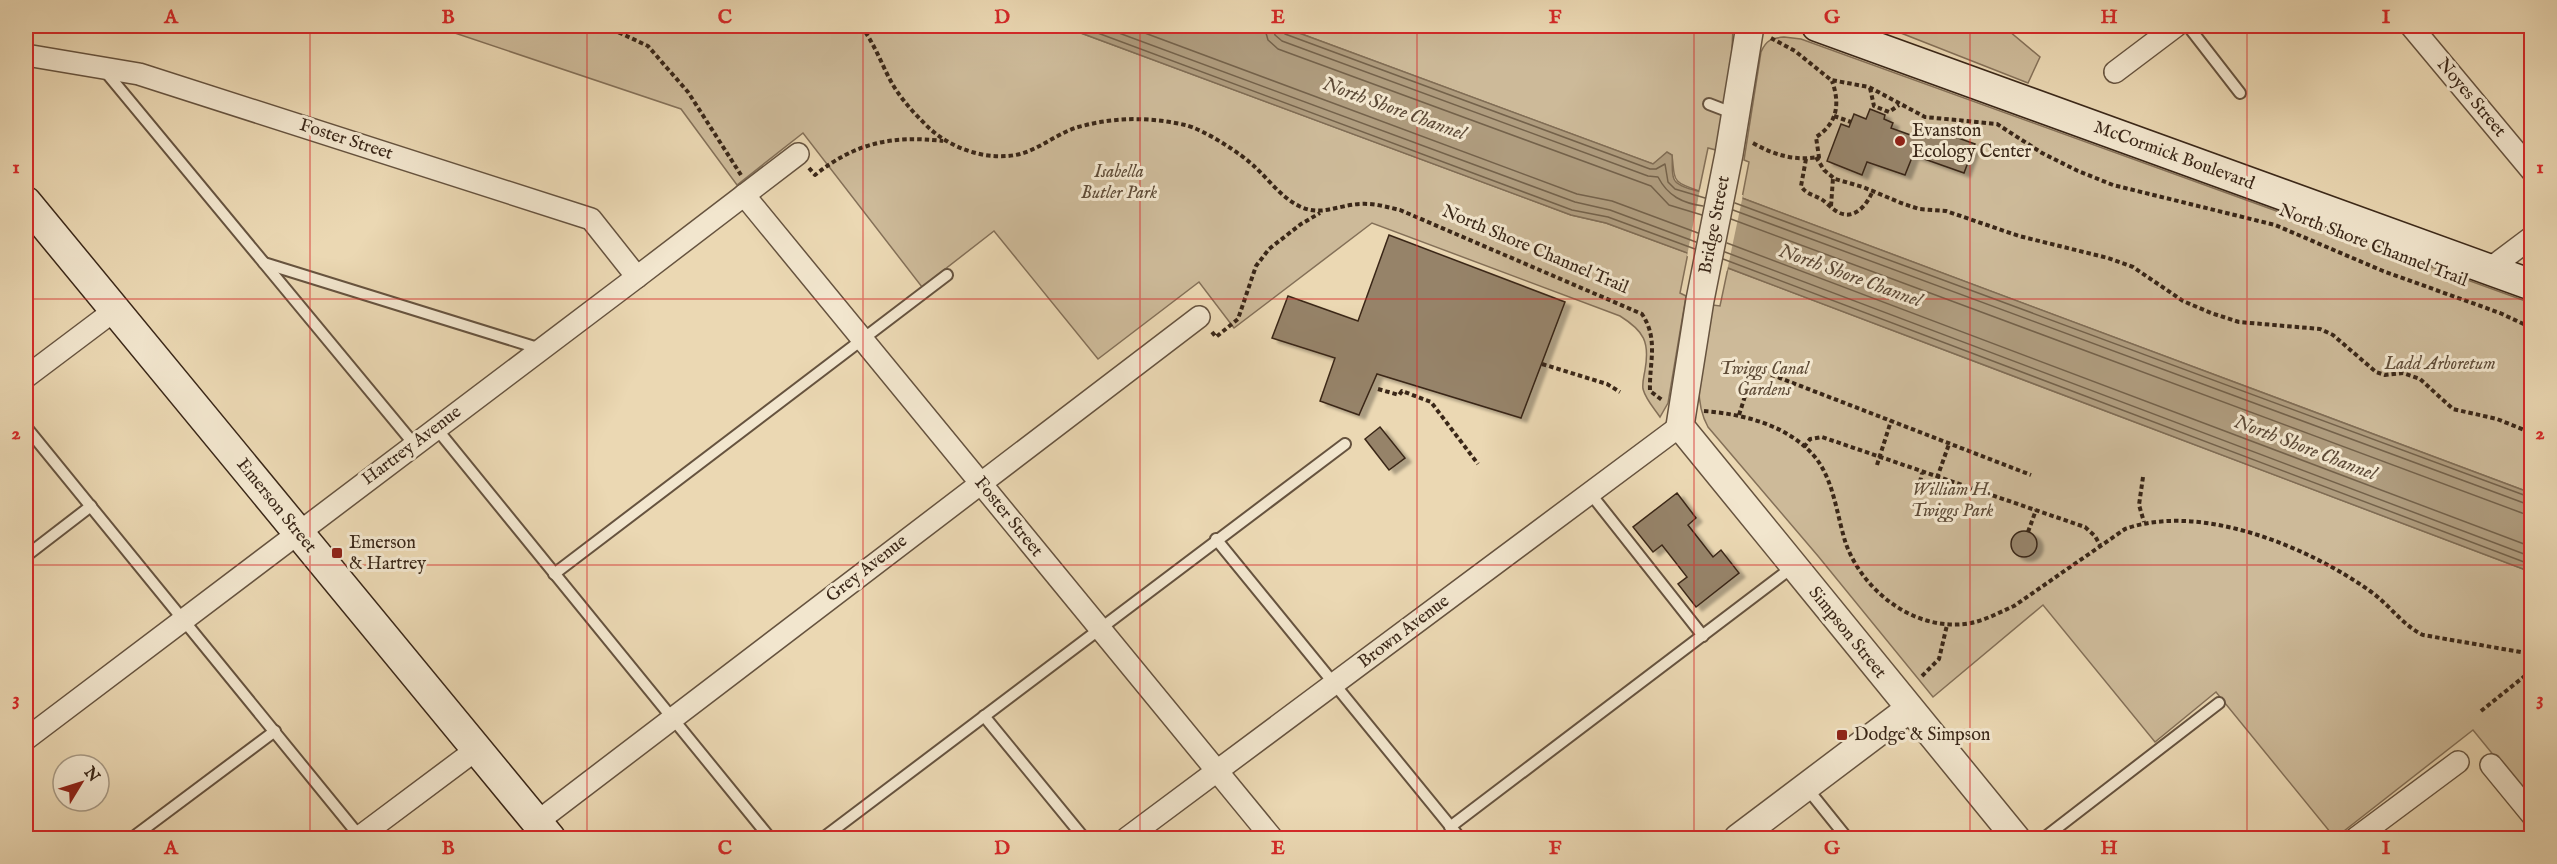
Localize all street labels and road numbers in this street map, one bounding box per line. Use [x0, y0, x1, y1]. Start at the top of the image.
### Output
street label: Noyes Street [2431, 54, 2511, 142]
street label: Foster Street [296, 114, 396, 166]
street label: McCormick Boulevard [2090, 116, 2258, 196]
street label: Bridge Street [1694, 174, 1736, 276]
street label: North Shore Channel Trail [2275, 199, 2471, 293]
street label: North Shore Channel Trail [1438, 200, 1632, 300]
street label: Hartrey Avenue [358, 401, 466, 491]
street label: Emerson Street [231, 454, 321, 558]
street label: Foster Street [969, 472, 1047, 562]
street label: Grey Avenue [822, 530, 912, 608]
street label: Simpson Street [1803, 582, 1891, 684]
street label: Brown Avenue [1354, 590, 1454, 674]

